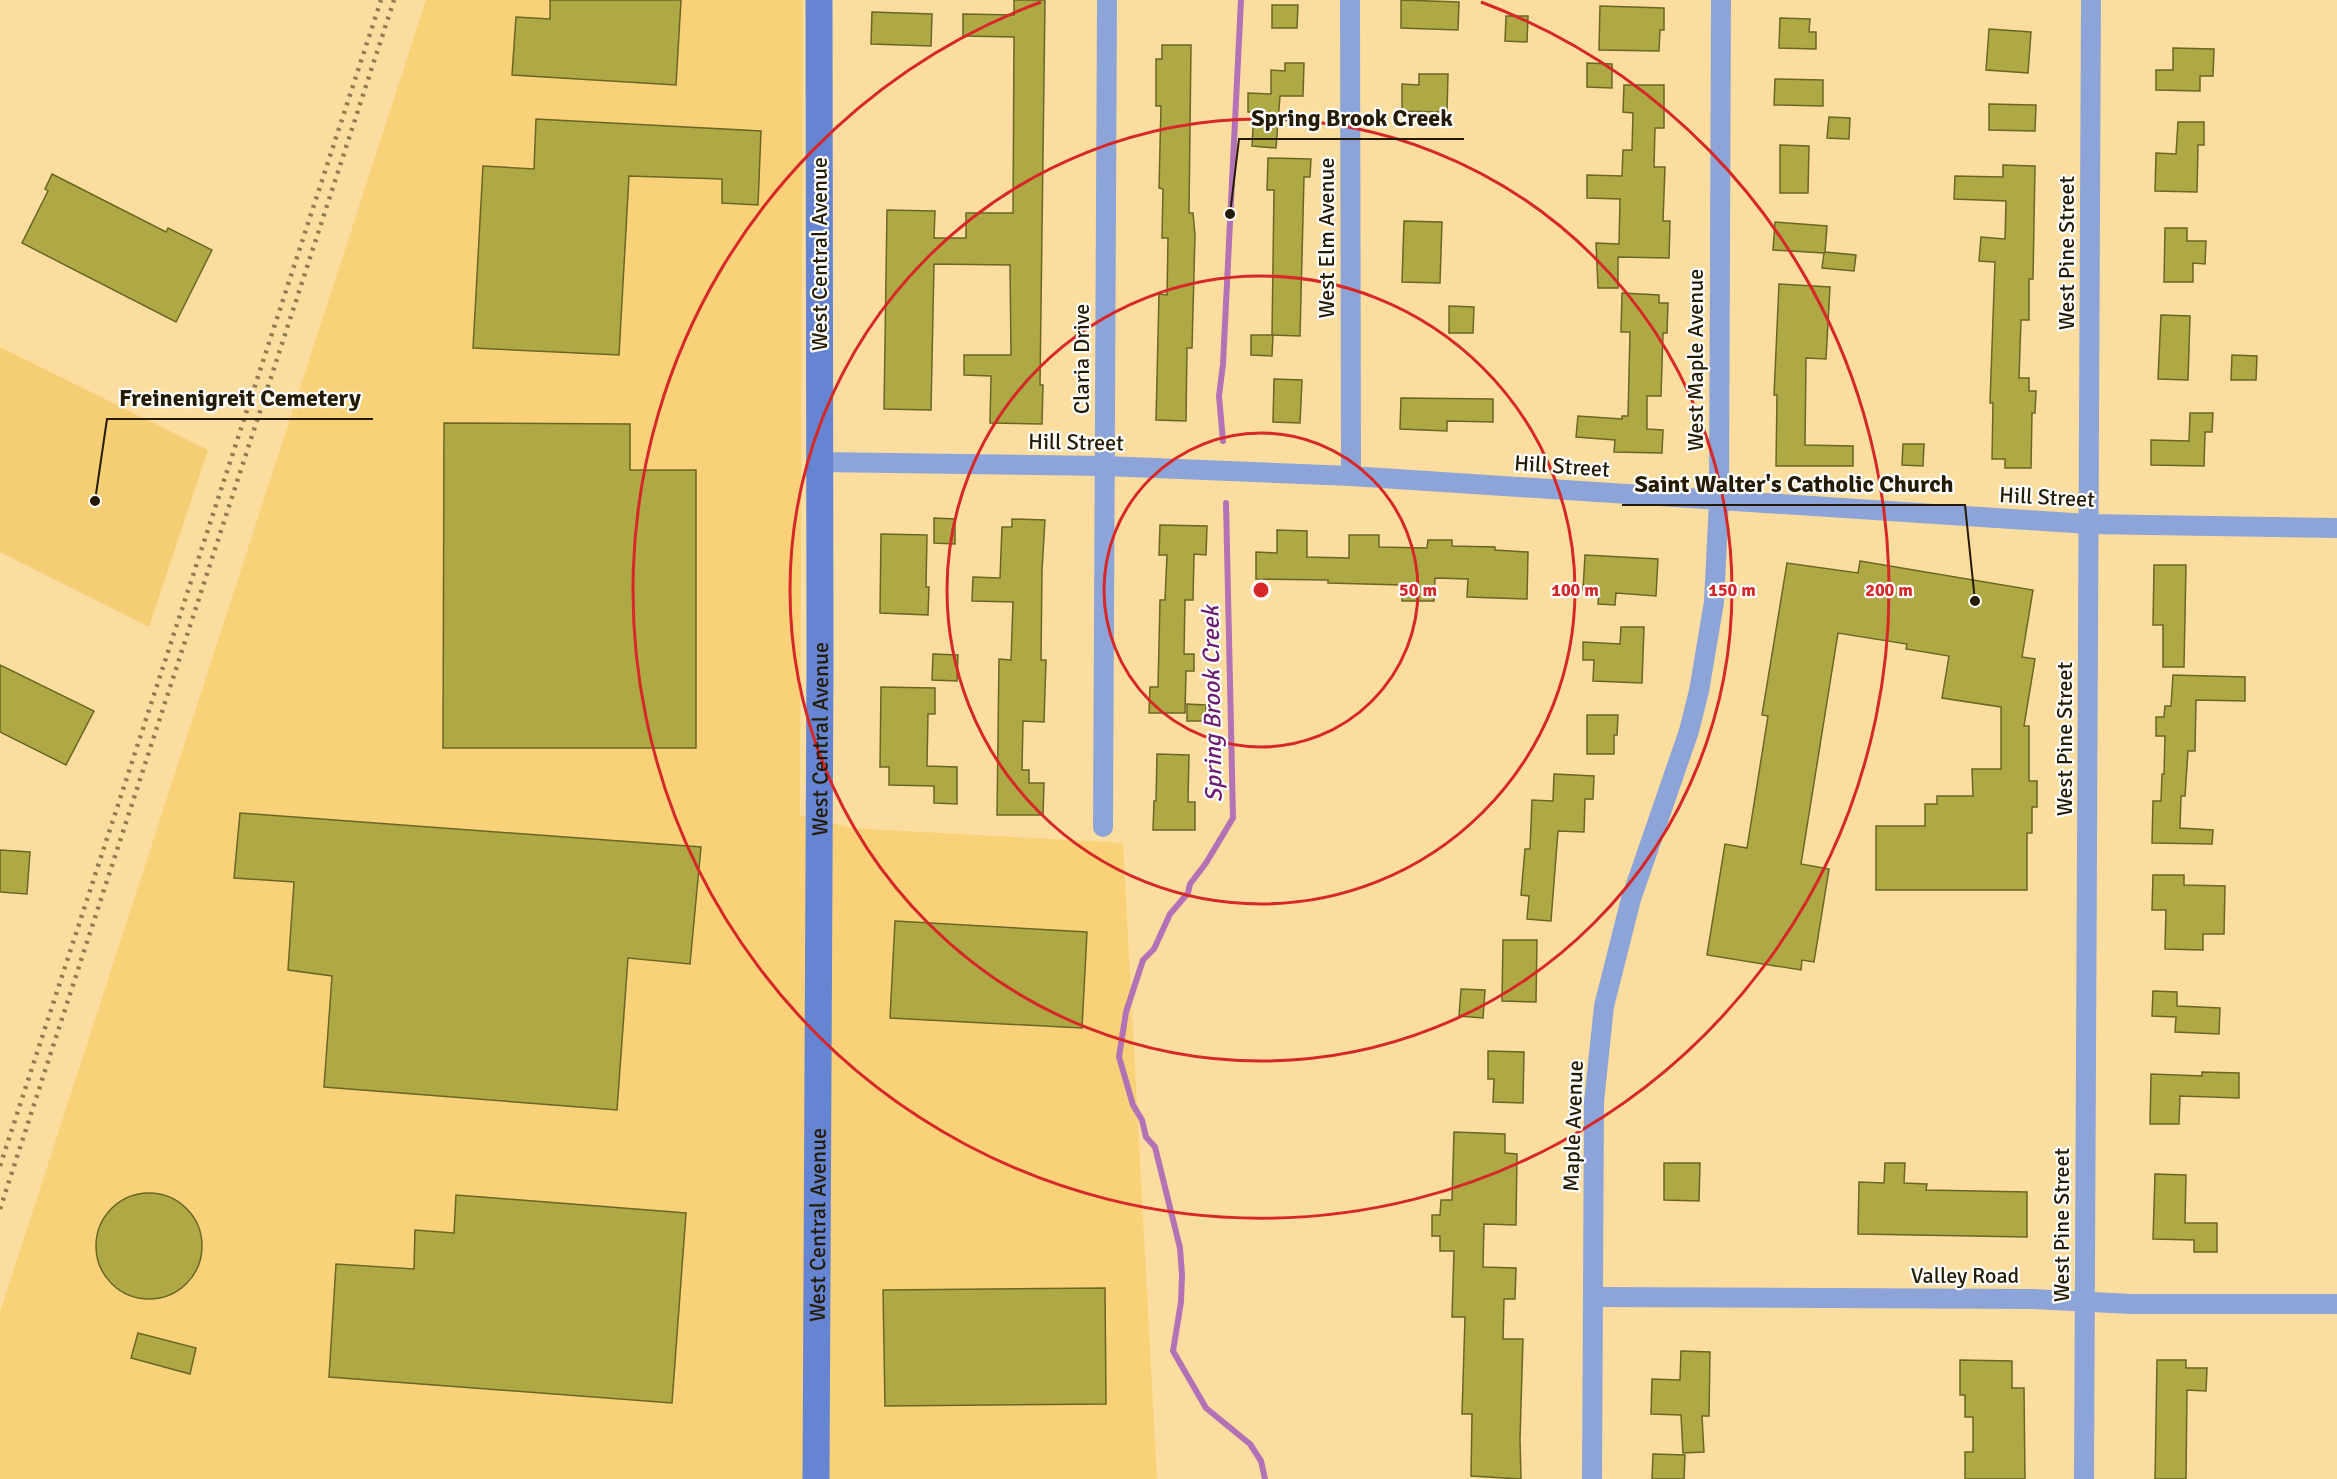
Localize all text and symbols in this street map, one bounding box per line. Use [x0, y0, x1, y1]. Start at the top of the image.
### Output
callout: Spring Brook Creek [1239, 97, 1464, 139]
text: Spring Brook Creek [1251, 103, 1453, 133]
street label: West Central Avenue [806, 157, 833, 351]
street label: West Elm Avenue [1313, 157, 1340, 319]
street label: West Pine Street [2053, 175, 2080, 330]
street label: West Maple Avenue [1682, 269, 1709, 451]
street label: Claria Drive [1068, 304, 1095, 414]
callout: Freinenigreit Cemetery [107, 377, 373, 419]
text: Freinenigreit Cemetery [119, 383, 361, 413]
street label: Hill Street [1028, 428, 1124, 456]
street label: Hill Street [1513, 449, 1611, 483]
callout: Saint Walter's Catholic Church [1622, 463, 1965, 505]
text: Saint Walter's Catholic Church [1634, 469, 1954, 499]
street label: Hill Street [1999, 481, 2096, 513]
text: 50 m [1399, 579, 1437, 601]
text: 100 m [1551, 579, 1599, 601]
text: 150 m [1708, 579, 1756, 601]
text: 200 m [1865, 579, 1913, 601]
centre of rings [1251, 580, 1271, 600]
water label: Spring Brook Creek [1195, 603, 1229, 803]
street label: West Central Avenue [806, 642, 834, 836]
street label: West Pine Street [2051, 661, 2078, 816]
street label: Maple Avenue [1557, 1060, 1589, 1192]
street label: West Central Avenue [803, 1128, 831, 1322]
street label: West Pine Street [2048, 1147, 2075, 1302]
street label: Valley Road [1911, 1262, 2019, 1289]

